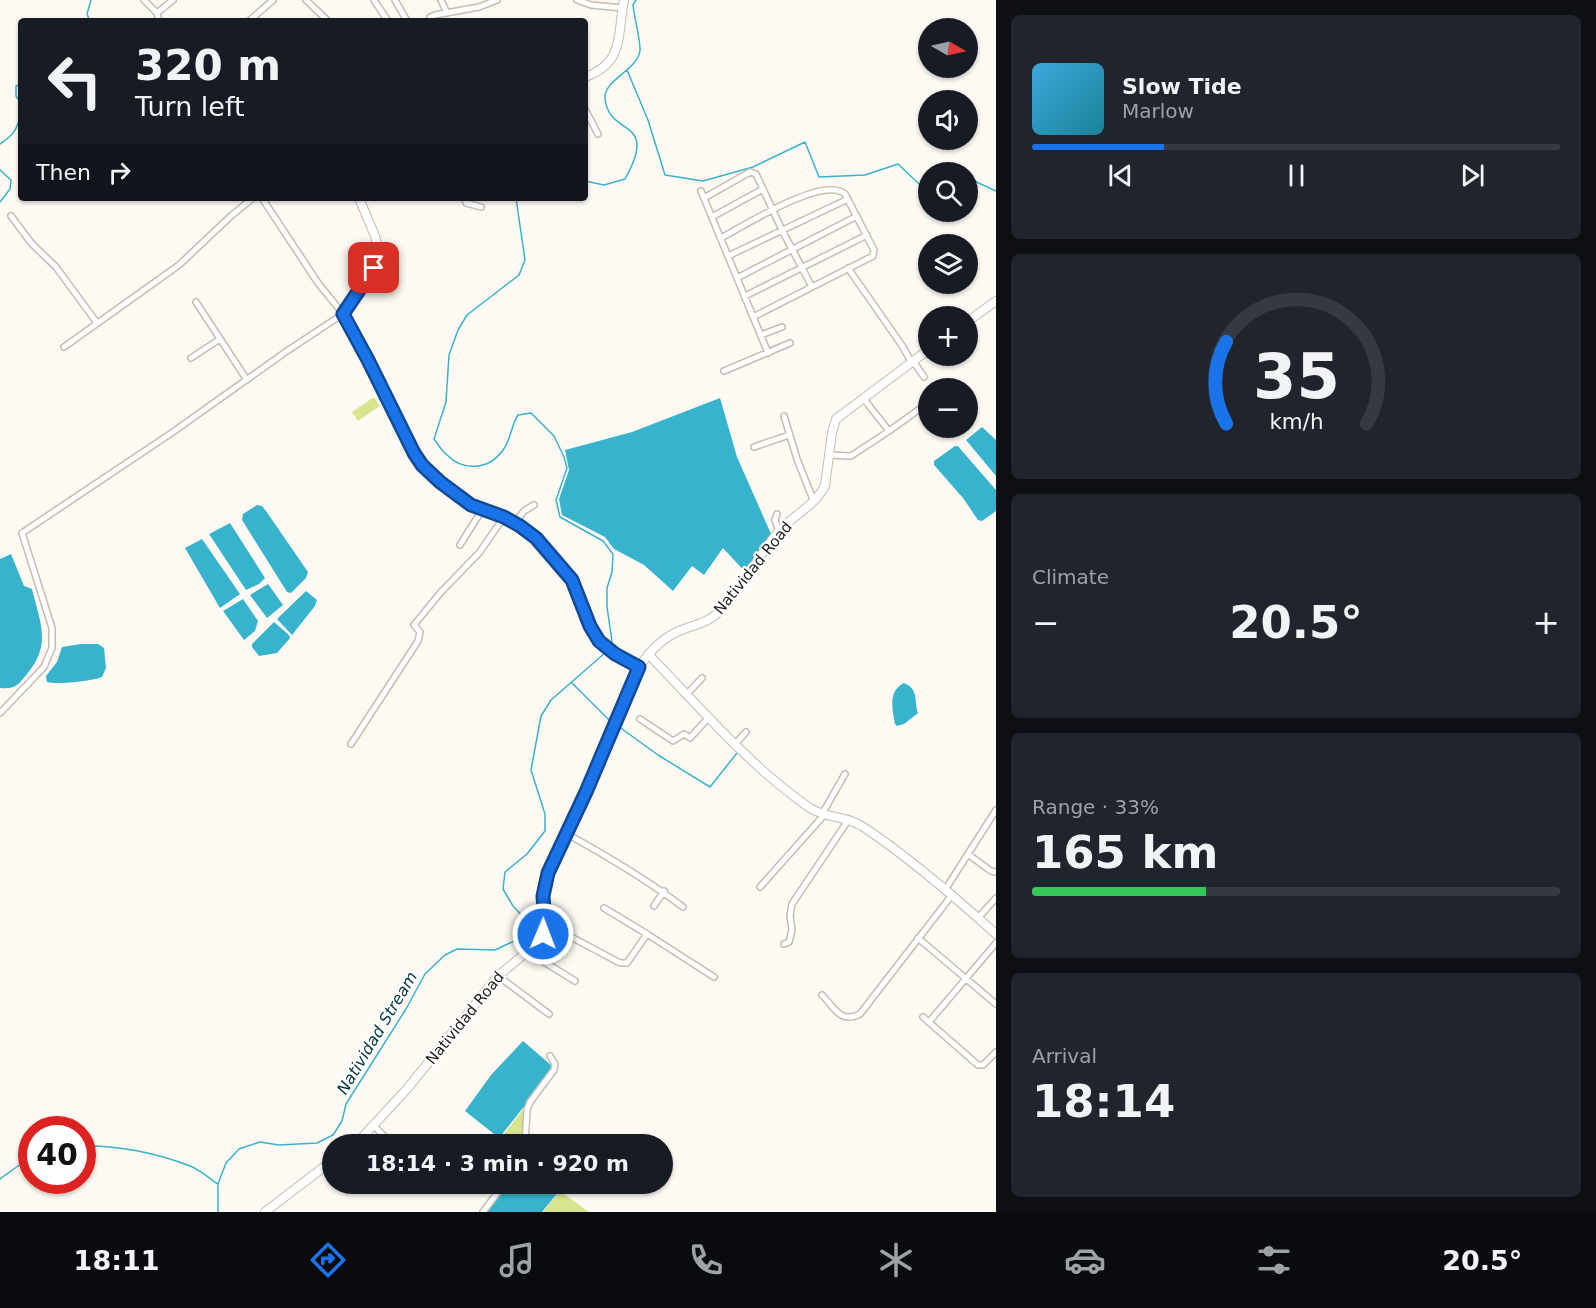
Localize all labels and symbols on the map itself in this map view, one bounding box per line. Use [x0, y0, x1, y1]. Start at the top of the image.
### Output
north arrow [918, 18, 978, 78]
pin [348, 242, 399, 293]
street label: Natividad Road [710, 518, 796, 618]
position arrow [511, 902, 575, 966]
water label: Natividad Stream [333, 968, 421, 1098]
street label: Natividad Road [422, 968, 508, 1068]
speed limit sign: 40 [18, 1116, 96, 1194]

